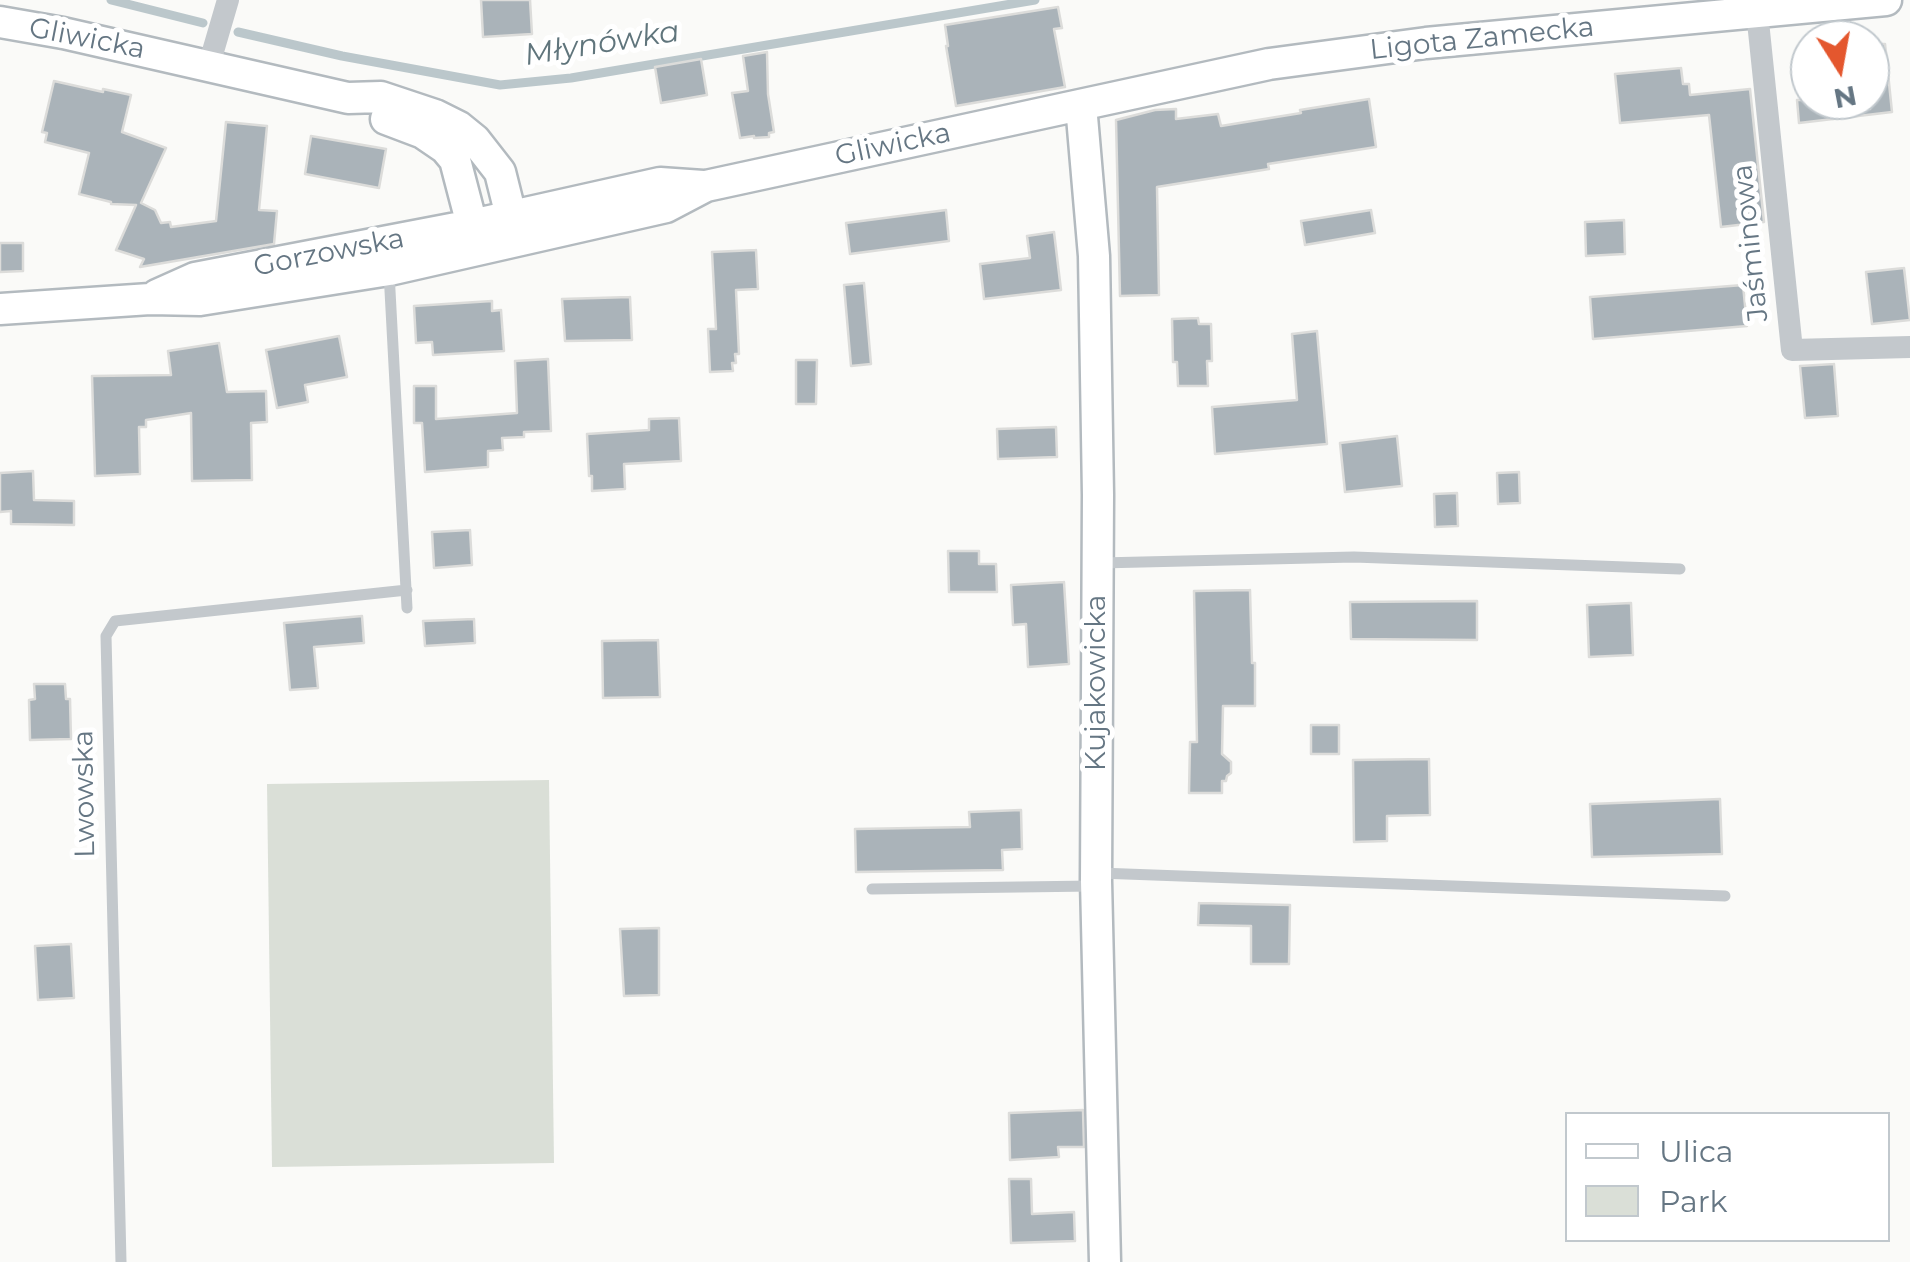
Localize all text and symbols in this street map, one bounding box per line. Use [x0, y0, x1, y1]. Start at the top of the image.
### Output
street label: Gliwicka [26, 11, 148, 67]
street label: Ligota Zamecka [1368, 11, 1596, 67]
water label: Młynówka [522, 14, 682, 74]
north arrow [1790, 20, 1890, 120]
text: N [1831, 79, 1860, 116]
street label: Gliwicka [832, 116, 954, 174]
street label: Jaśminowa [1726, 163, 1776, 323]
street label: Gorzowska [251, 222, 407, 284]
street label: Kujakowicka [1080, 595, 1114, 771]
street label: Lwowska [67, 730, 103, 858]
legend [1565, 1112, 1890, 1242]
text: Ulica [1659, 1133, 1734, 1170]
text: Park [1659, 1183, 1728, 1220]

